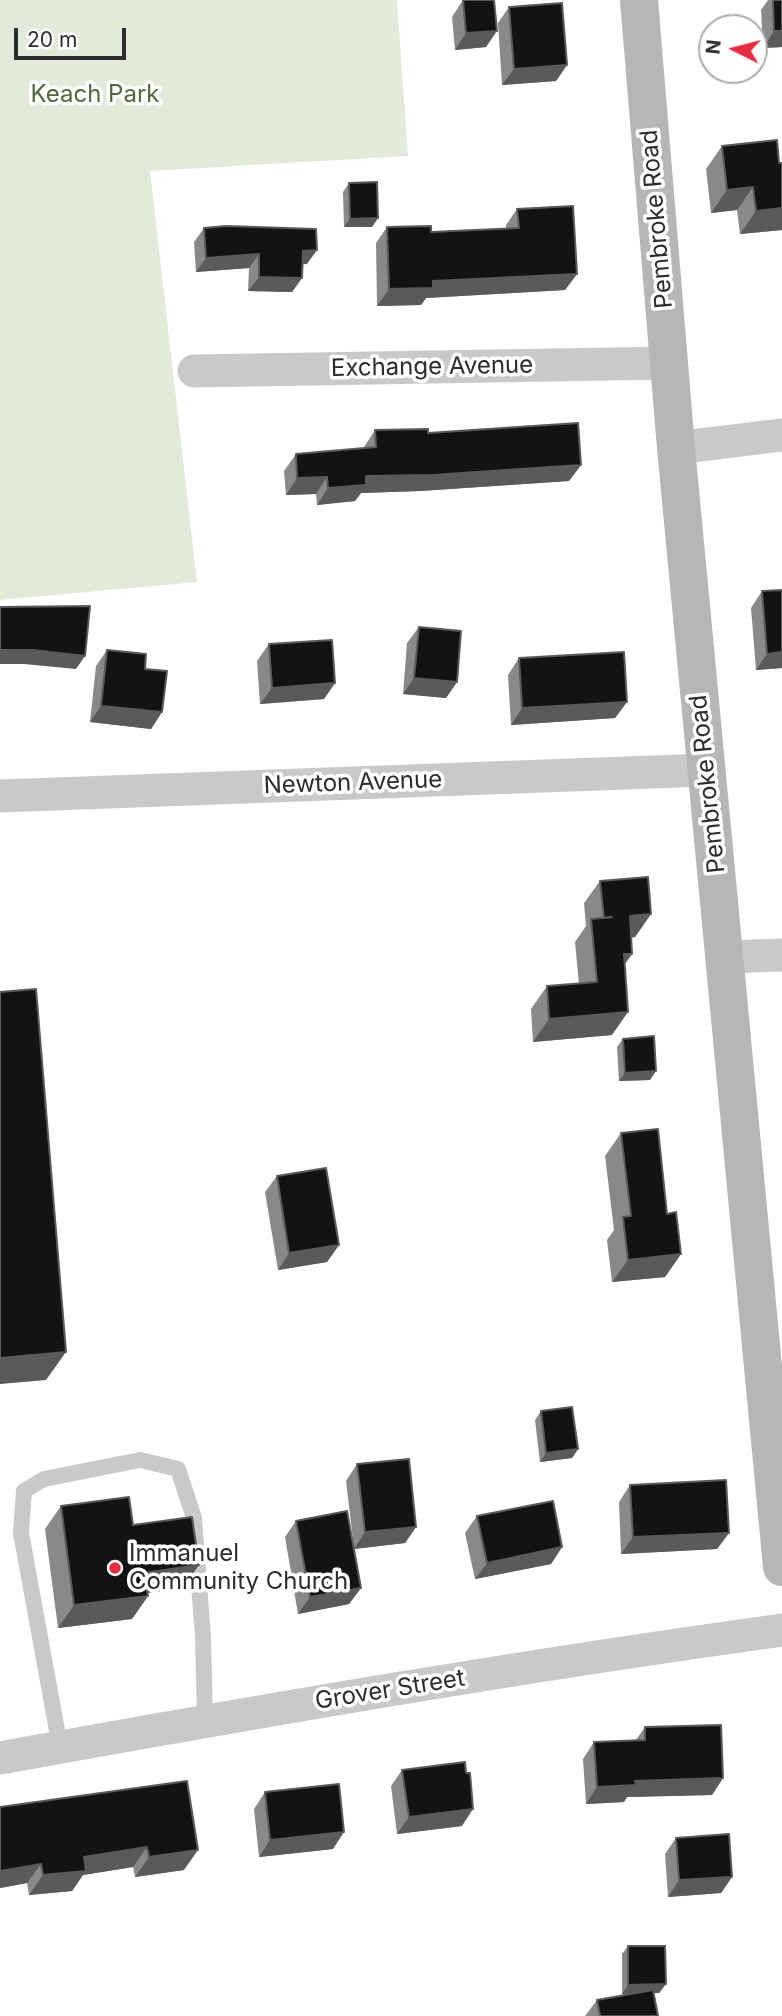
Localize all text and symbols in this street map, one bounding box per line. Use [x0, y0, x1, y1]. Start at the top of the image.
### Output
scale bar [18, 14, 130, 58]
north arrow [698, 14, 768, 84]
text: 20 m [27, 27, 77, 52]
text: N [701, 39, 726, 55]
park label: Keach Park [31, 81, 159, 109]
street label: Pembroke Road [635, 128, 679, 310]
street label: Exchange Avenue [331, 351, 533, 383]
street label: Pembroke Road [684, 693, 732, 875]
street label: Newton Avenue [263, 765, 443, 801]
place label: Immanuel Community Church [129, 1540, 348, 1596]
marker: Immanuel Community Church [107, 1560, 123, 1576]
street label: Grover Street [313, 1664, 467, 1716]

